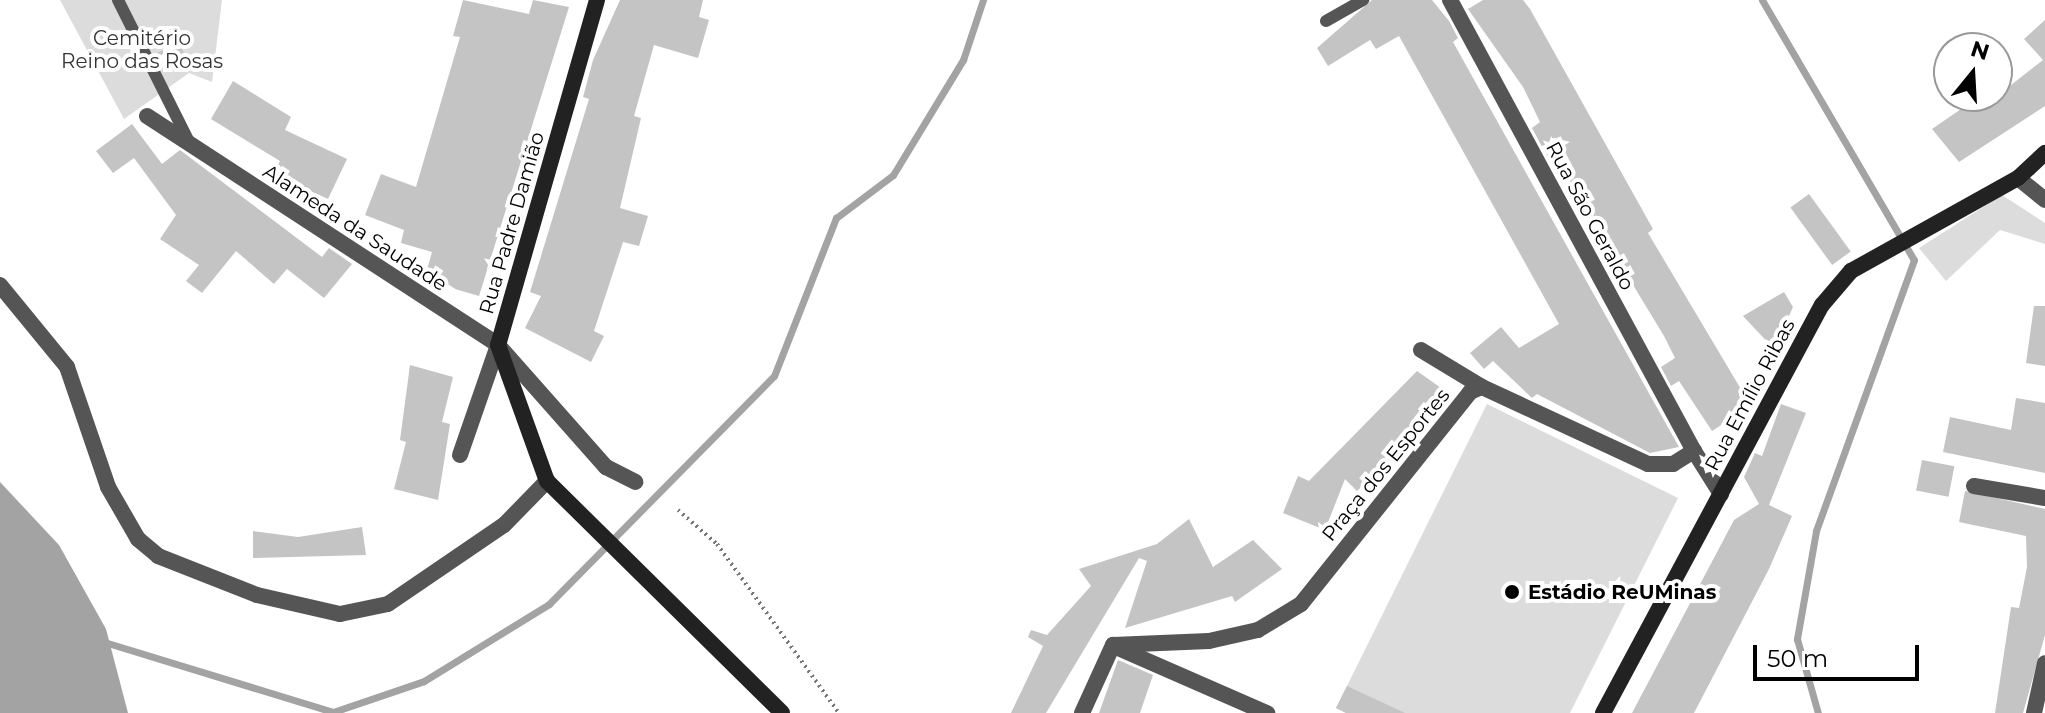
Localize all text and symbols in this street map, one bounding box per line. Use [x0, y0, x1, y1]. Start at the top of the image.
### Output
park label: Cemitério Reino das Rosas [61, 27, 223, 74]
north arrow [1933, 32, 2013, 112]
text: N [1967, 35, 1993, 66]
street label: Rua Padre Damião [474, 129, 550, 317]
street label: Rua São Geraldo [1541, 138, 1639, 294]
street label: Alameda da Saudade [258, 160, 452, 296]
street label: Rua Emílio Ribas [1700, 315, 1800, 475]
street label: Praça dos Esportes [1317, 384, 1455, 546]
place label: Estádio ReUMinas [1528, 580, 1716, 604]
marker: Estádio ReUMinas [1503, 583, 1521, 601]
scale bar [1757, 629, 1923, 679]
text: 50 m [1767, 644, 1828, 673]

